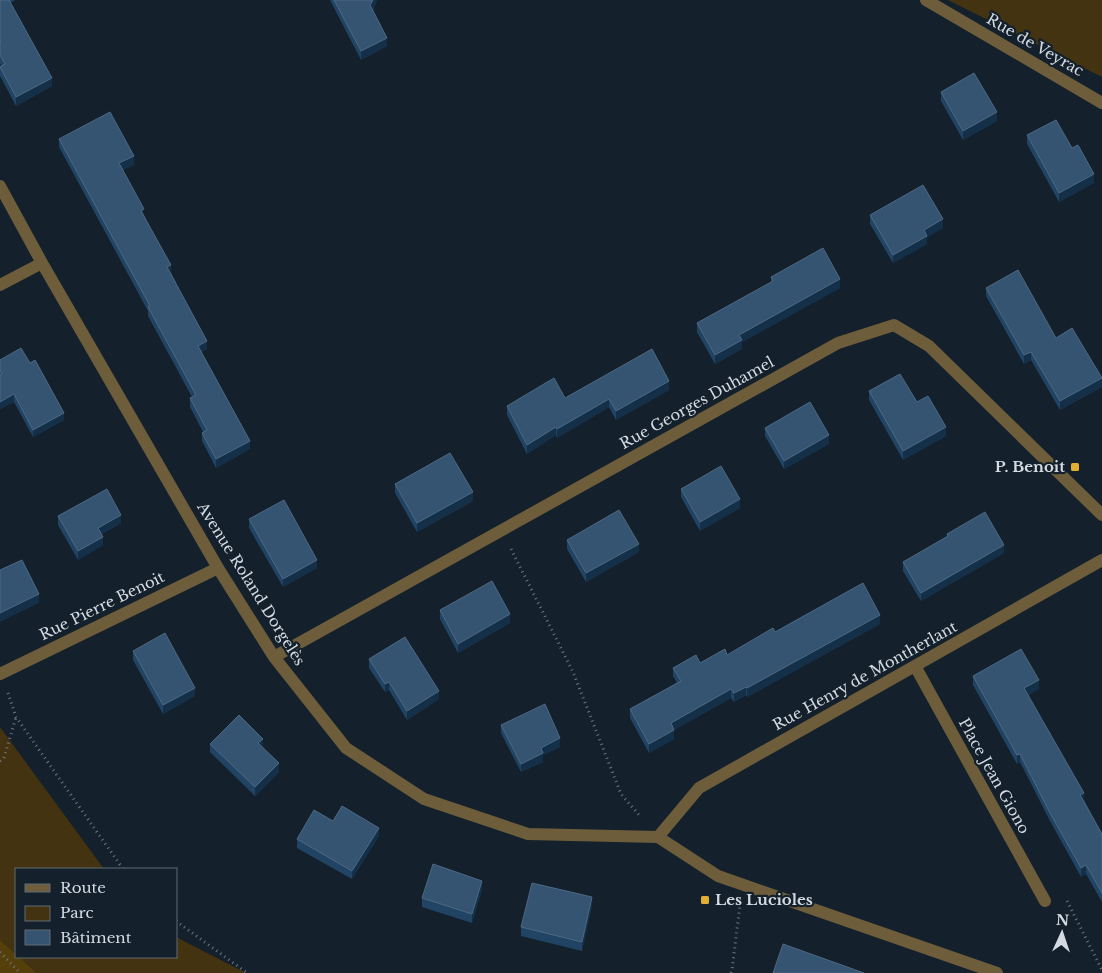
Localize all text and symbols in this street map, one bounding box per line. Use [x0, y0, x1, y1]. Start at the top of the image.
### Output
street label: Rue de Veyrac [983, 9, 1087, 80]
street label: Rue Georges Duhamel [616, 352, 777, 453]
place label: P. Benoit [995, 457, 1065, 476]
marker: P. Benoit [1069, 461, 1081, 473]
street label: Avenue Roland Dorgelès [193, 498, 310, 669]
street label: Rue Pierre Benoit [36, 567, 168, 644]
street label: Rue Henry de Montherlant [769, 617, 961, 734]
street label: Place Jean Giono [955, 714, 1034, 837]
legend [15, 868, 178, 958]
text: Route [60, 878, 106, 897]
place label: Les Lucioles [715, 890, 813, 909]
marker: Les Lucioles [699, 894, 711, 906]
text: Parc [60, 903, 93, 922]
north arrow [1037, 908, 1087, 958]
text: N [1056, 911, 1070, 929]
text: Bâtiment [60, 928, 132, 947]

